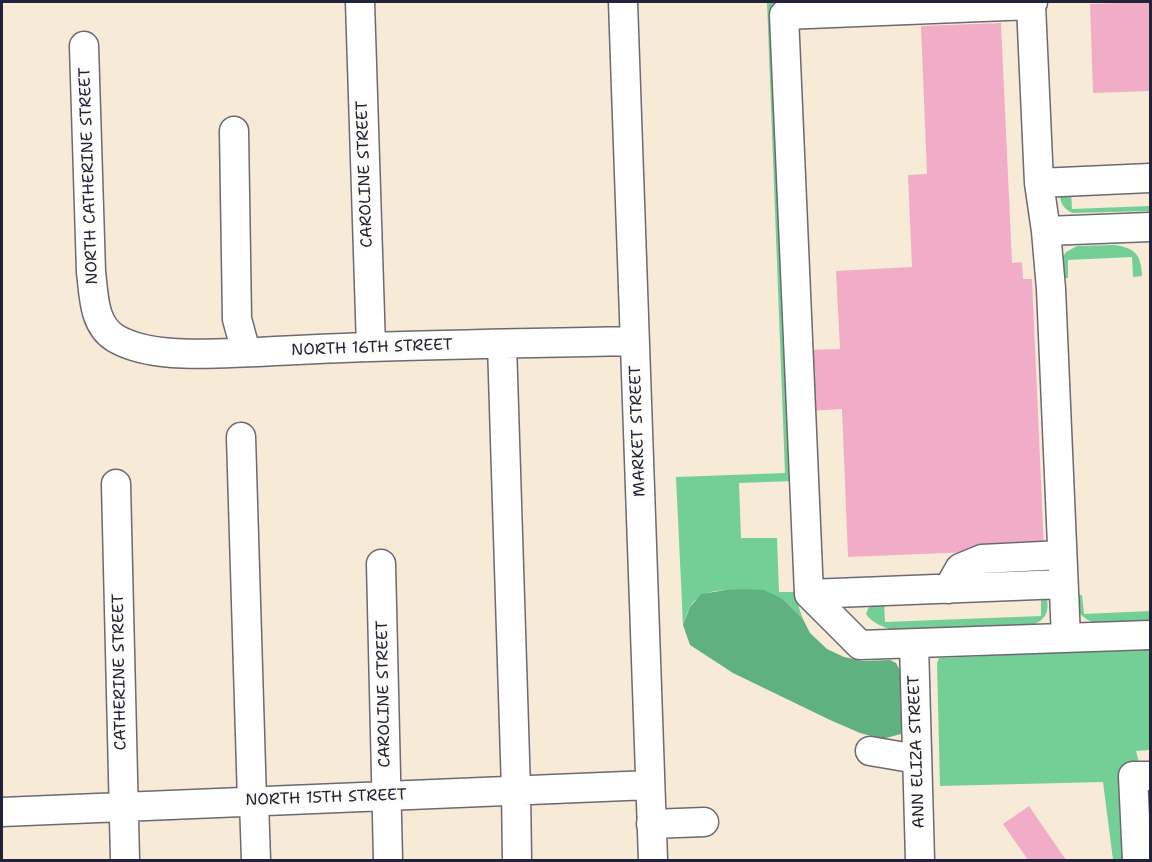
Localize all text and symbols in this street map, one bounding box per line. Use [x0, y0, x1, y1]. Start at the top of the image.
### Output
street label: NORTH CATHERINE STREET [76, 67, 102, 285]
street label: CAROLINE STREET [353, 100, 377, 248]
street label: NORTH 16TH STREET [291, 336, 453, 360]
street label: MARKET STREET [626, 365, 650, 497]
street label: CATHERINE STREET [109, 593, 131, 751]
street label: CAROLINE STREET [373, 620, 395, 768]
street label: ANN ELIZA STREET [905, 675, 929, 829]
street label: NORTH 15TH STREET [245, 786, 407, 810]

